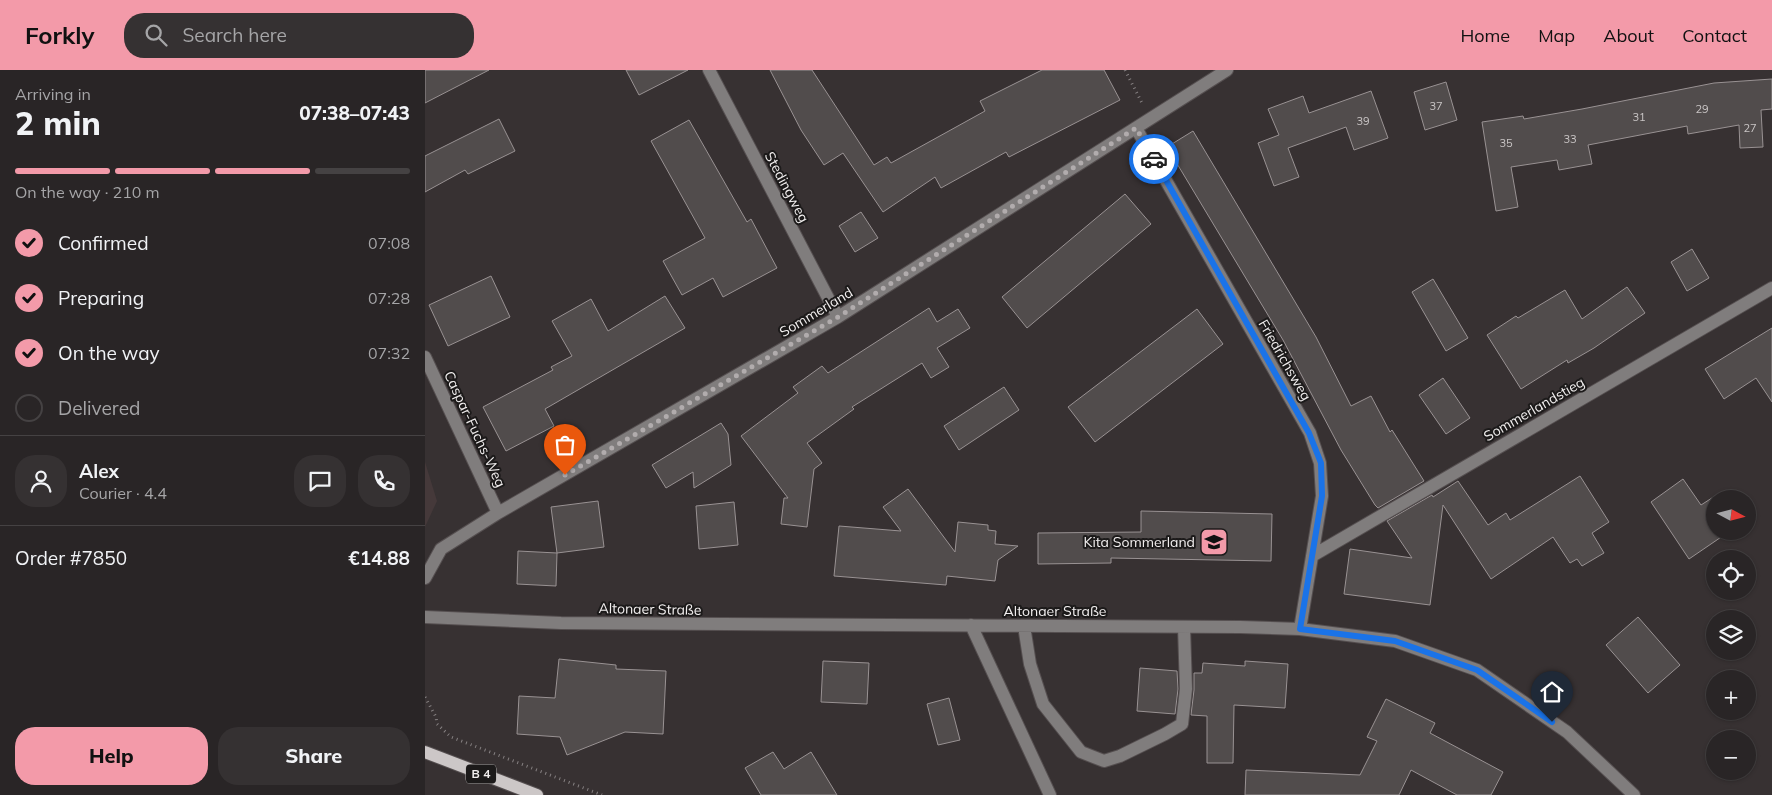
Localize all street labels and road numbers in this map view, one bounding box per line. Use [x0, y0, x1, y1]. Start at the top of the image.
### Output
street label: Stedingweg [761, 148, 813, 226]
street label: Sommerland [776, 283, 856, 341]
street label: Friedrichsweg [1255, 316, 1315, 404]
street label: Caspar-Fuchs-Weg [440, 368, 510, 490]
street label: Sommerlandstieg [1480, 373, 1588, 445]
street label: Altonaer Straße [598, 599, 702, 619]
street label: Altonaer Straße [1004, 602, 1106, 620]
road number: B 4 [466, 764, 496, 784]

